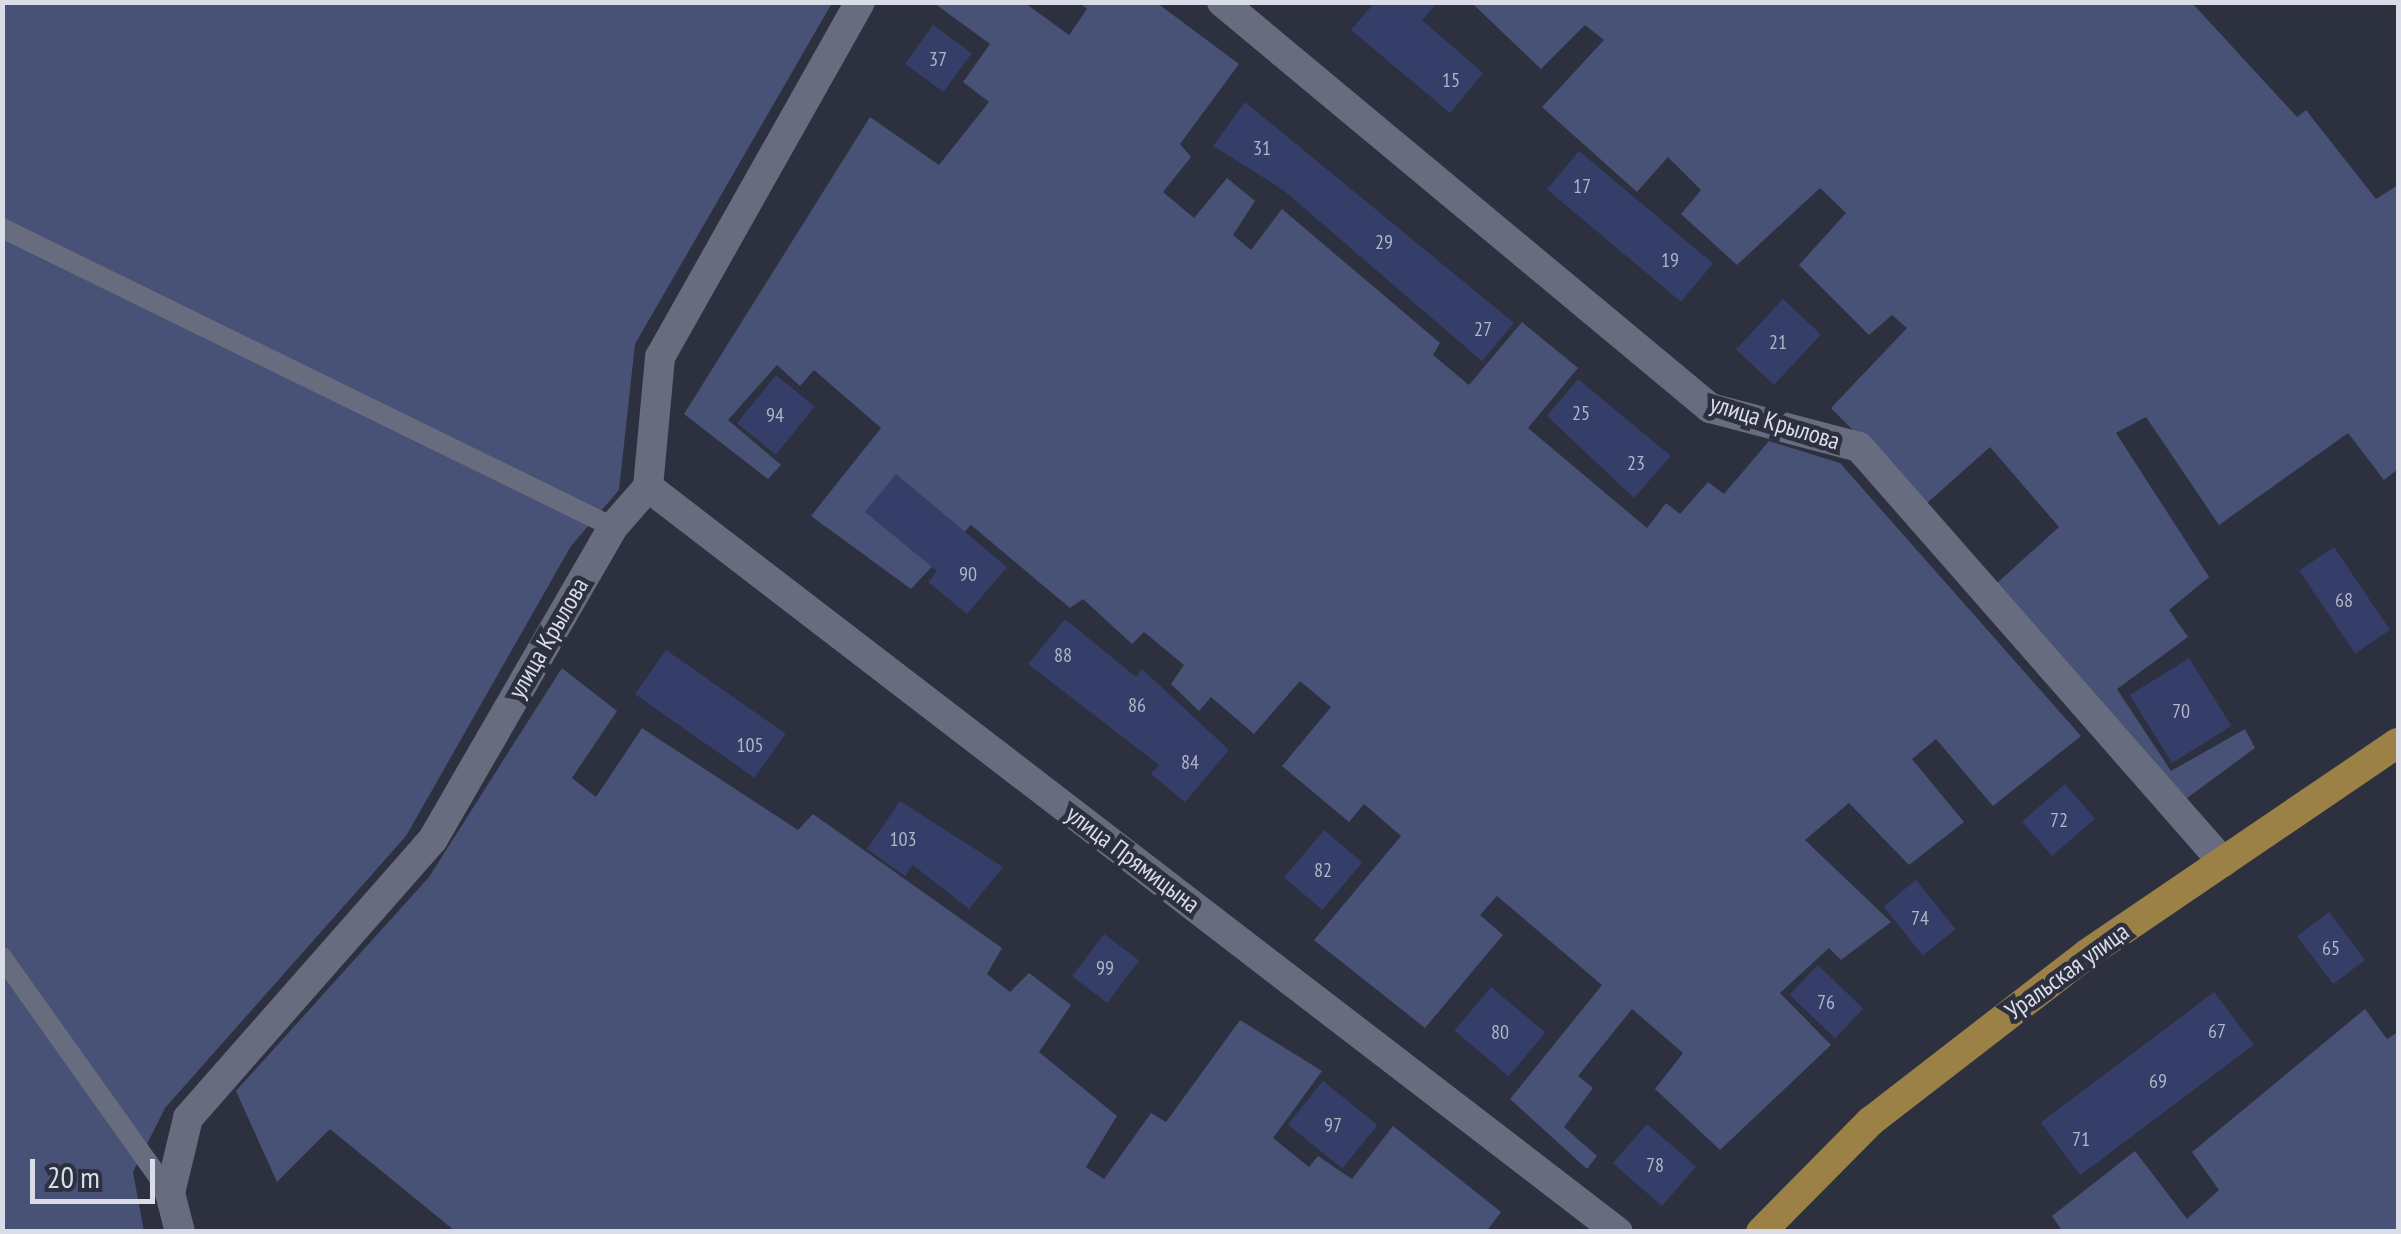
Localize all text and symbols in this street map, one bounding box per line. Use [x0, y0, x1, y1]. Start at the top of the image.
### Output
house number: 37 [929, 47, 947, 71]
house number: 15 [1442, 68, 1460, 92]
house number: 31 [1253, 136, 1271, 160]
house number: 17 [1573, 174, 1591, 198]
house number: 29 [1375, 230, 1393, 254]
house number: 19 [1661, 248, 1679, 272]
house number: 27 [1474, 317, 1492, 341]
house number: 21 [1769, 330, 1787, 354]
street label: улица Крылова [1706, 388, 1844, 456]
house number: 25 [1572, 401, 1590, 425]
house number: 94 [766, 403, 784, 427]
house number: 23 [1627, 451, 1645, 475]
house number: 90 [959, 562, 977, 586]
street label: улица Крылова [501, 572, 595, 704]
house number: 68 [2335, 588, 2353, 612]
house number: 88 [1054, 643, 1072, 667]
house number: 86 [1128, 693, 1146, 717]
house number: 70 [2172, 699, 2190, 723]
house number: 105 [737, 733, 763, 757]
house number: 84 [1181, 750, 1199, 774]
street label: улица Прямицына [1060, 799, 1206, 919]
house number: 72 [2050, 808, 2068, 832]
house number: 103 [890, 827, 916, 851]
house number: 82 [1314, 858, 1332, 882]
house number: 74 [1911, 906, 1929, 930]
street label: Уральская улица [1999, 916, 2135, 1026]
house number: 65 [2322, 936, 2340, 960]
house number: 99 [1096, 956, 1114, 980]
house number: 76 [1817, 990, 1835, 1014]
house number: 67 [2208, 1019, 2226, 1043]
house number: 80 [1491, 1020, 1509, 1044]
house number: 69 [2149, 1069, 2167, 1093]
house number: 97 [1324, 1113, 1342, 1137]
house number: 71 [2072, 1127, 2090, 1151]
scale bar [35, 1139, 160, 1201]
house number: 78 [1646, 1153, 1664, 1177]
text: 20 m [47, 1157, 100, 1196]

